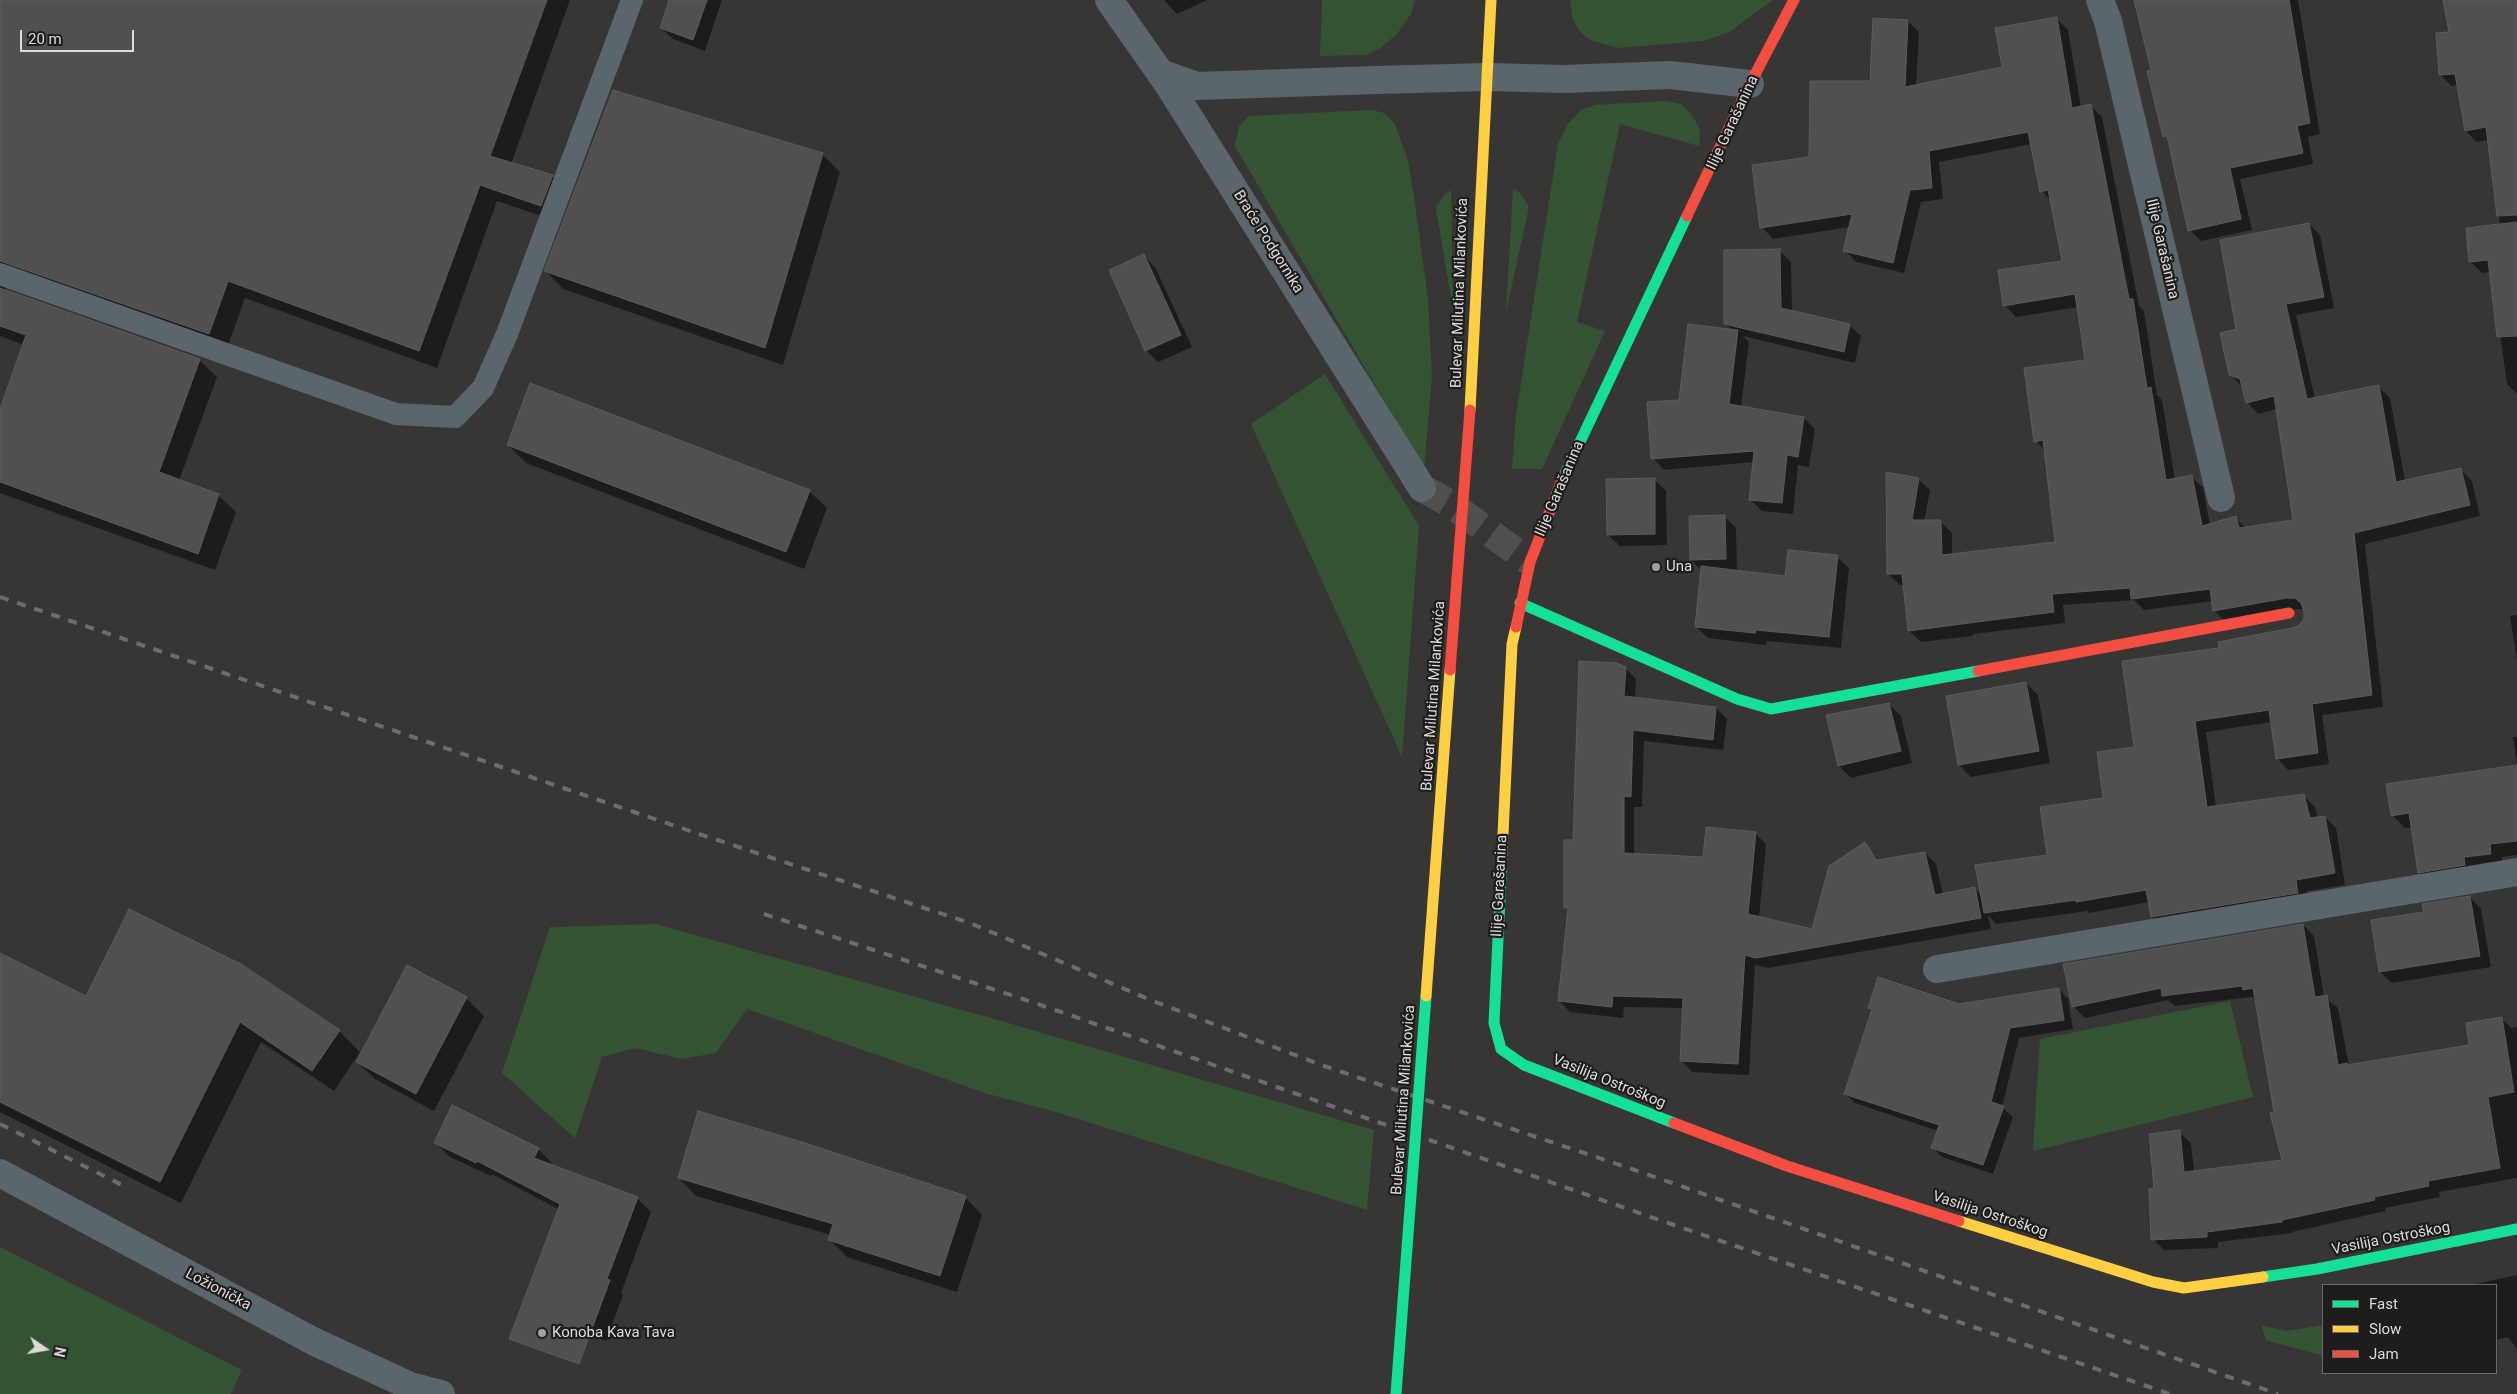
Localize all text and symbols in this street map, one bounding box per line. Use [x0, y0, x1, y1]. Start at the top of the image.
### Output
scale bar [22, 20, 136, 52]
text: 20 m [28, 30, 62, 48]
street label: Ilije Garašanina [1703, 73, 1763, 173]
street label: Braće Podgornika [1229, 187, 1307, 297]
street label: Ilije Garašanina [2142, 197, 2182, 301]
street label: Bulevar Milutina Milankovića [1448, 198, 1472, 388]
street label: Ilije Garašanina [1532, 438, 1588, 540]
place label: Una [1666, 558, 1692, 576]
marker: Una [1650, 561, 1662, 573]
street label: Bulevar Milutina Milankovića [1418, 600, 1450, 792]
street label: Ilije Garašanina [1488, 834, 1512, 938]
street label: Bulevar Milutina Milankovića [1388, 1004, 1420, 1196]
street label: Vasilija Ostroškog [1550, 1051, 1668, 1113]
street label: Vasilija Ostroškog [1930, 1188, 2050, 1242]
street label: Vasilija Ostroškog [2330, 1219, 2452, 1259]
street label: Ložionička [182, 1265, 254, 1315]
legend [2322, 1284, 2497, 1374]
text: Fast [2369, 1295, 2398, 1313]
text: Slow [2369, 1320, 2401, 1338]
north arrow [20, 1324, 70, 1374]
place label: Konoba Kava Tava [552, 1324, 675, 1342]
marker: Konoba Kava Tava [536, 1327, 548, 1339]
text: Jam [2369, 1345, 2399, 1363]
text: N [51, 1346, 69, 1359]

